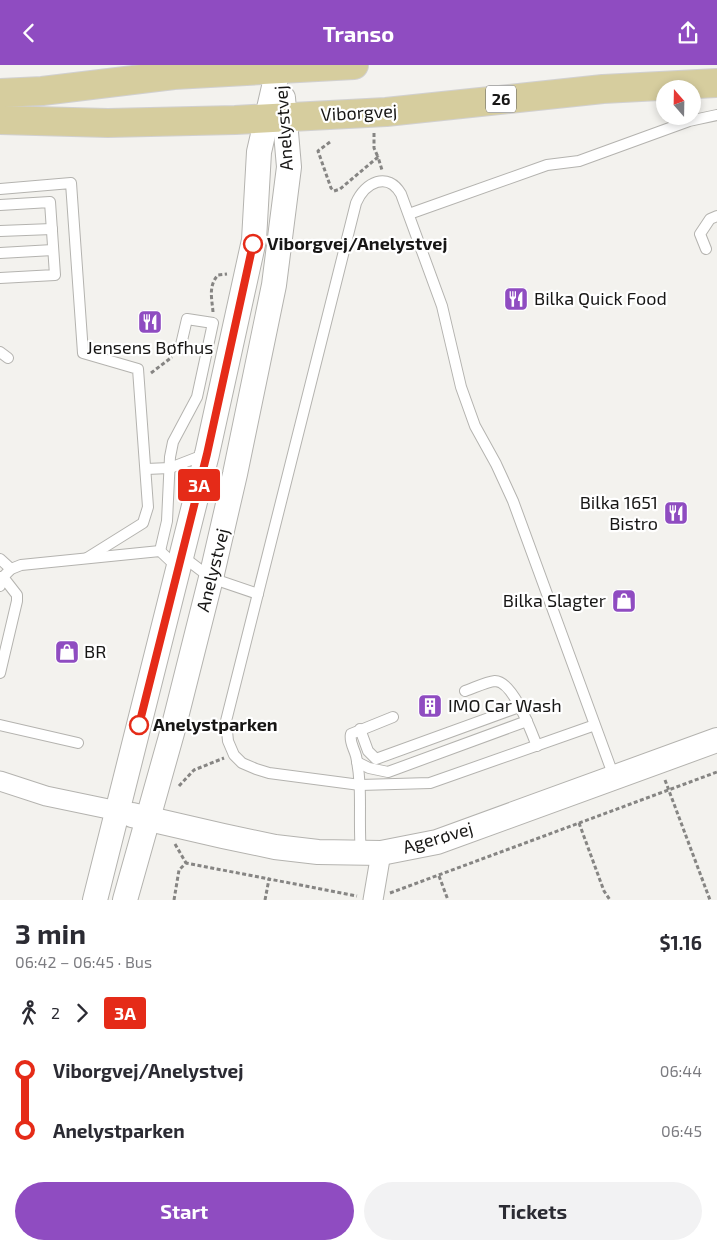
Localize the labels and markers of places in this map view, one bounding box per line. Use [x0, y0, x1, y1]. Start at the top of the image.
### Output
place label: Viborgvej/Anelystvej [267, 232, 447, 254]
marker: Viborgvej/Anelystvej [243, 234, 263, 254]
restaurant icon: Bilka Quick Food [503, 286, 529, 312]
place label: Bilka Quick Food [534, 287, 667, 309]
restaurant icon: Jensens Bøfhus [137, 309, 163, 335]
place label: Jensens Bøfhus [87, 336, 213, 358]
place label: Bilka 1651 Bistro [580, 491, 658, 534]
restaurant icon: Bilka 1651 Bistro [663, 500, 689, 526]
shop icon: Bilka Slagter [611, 588, 637, 614]
place label: Bilka Slagter [503, 589, 606, 611]
shop icon: BR [54, 639, 80, 665]
place label: BR [84, 640, 106, 662]
building icon: IMO Car Wash [417, 693, 443, 719]
place label: IMO Car Wash [448, 694, 562, 716]
place label: Anelystparken [153, 713, 278, 735]
marker: Anelystparken [129, 715, 149, 735]

